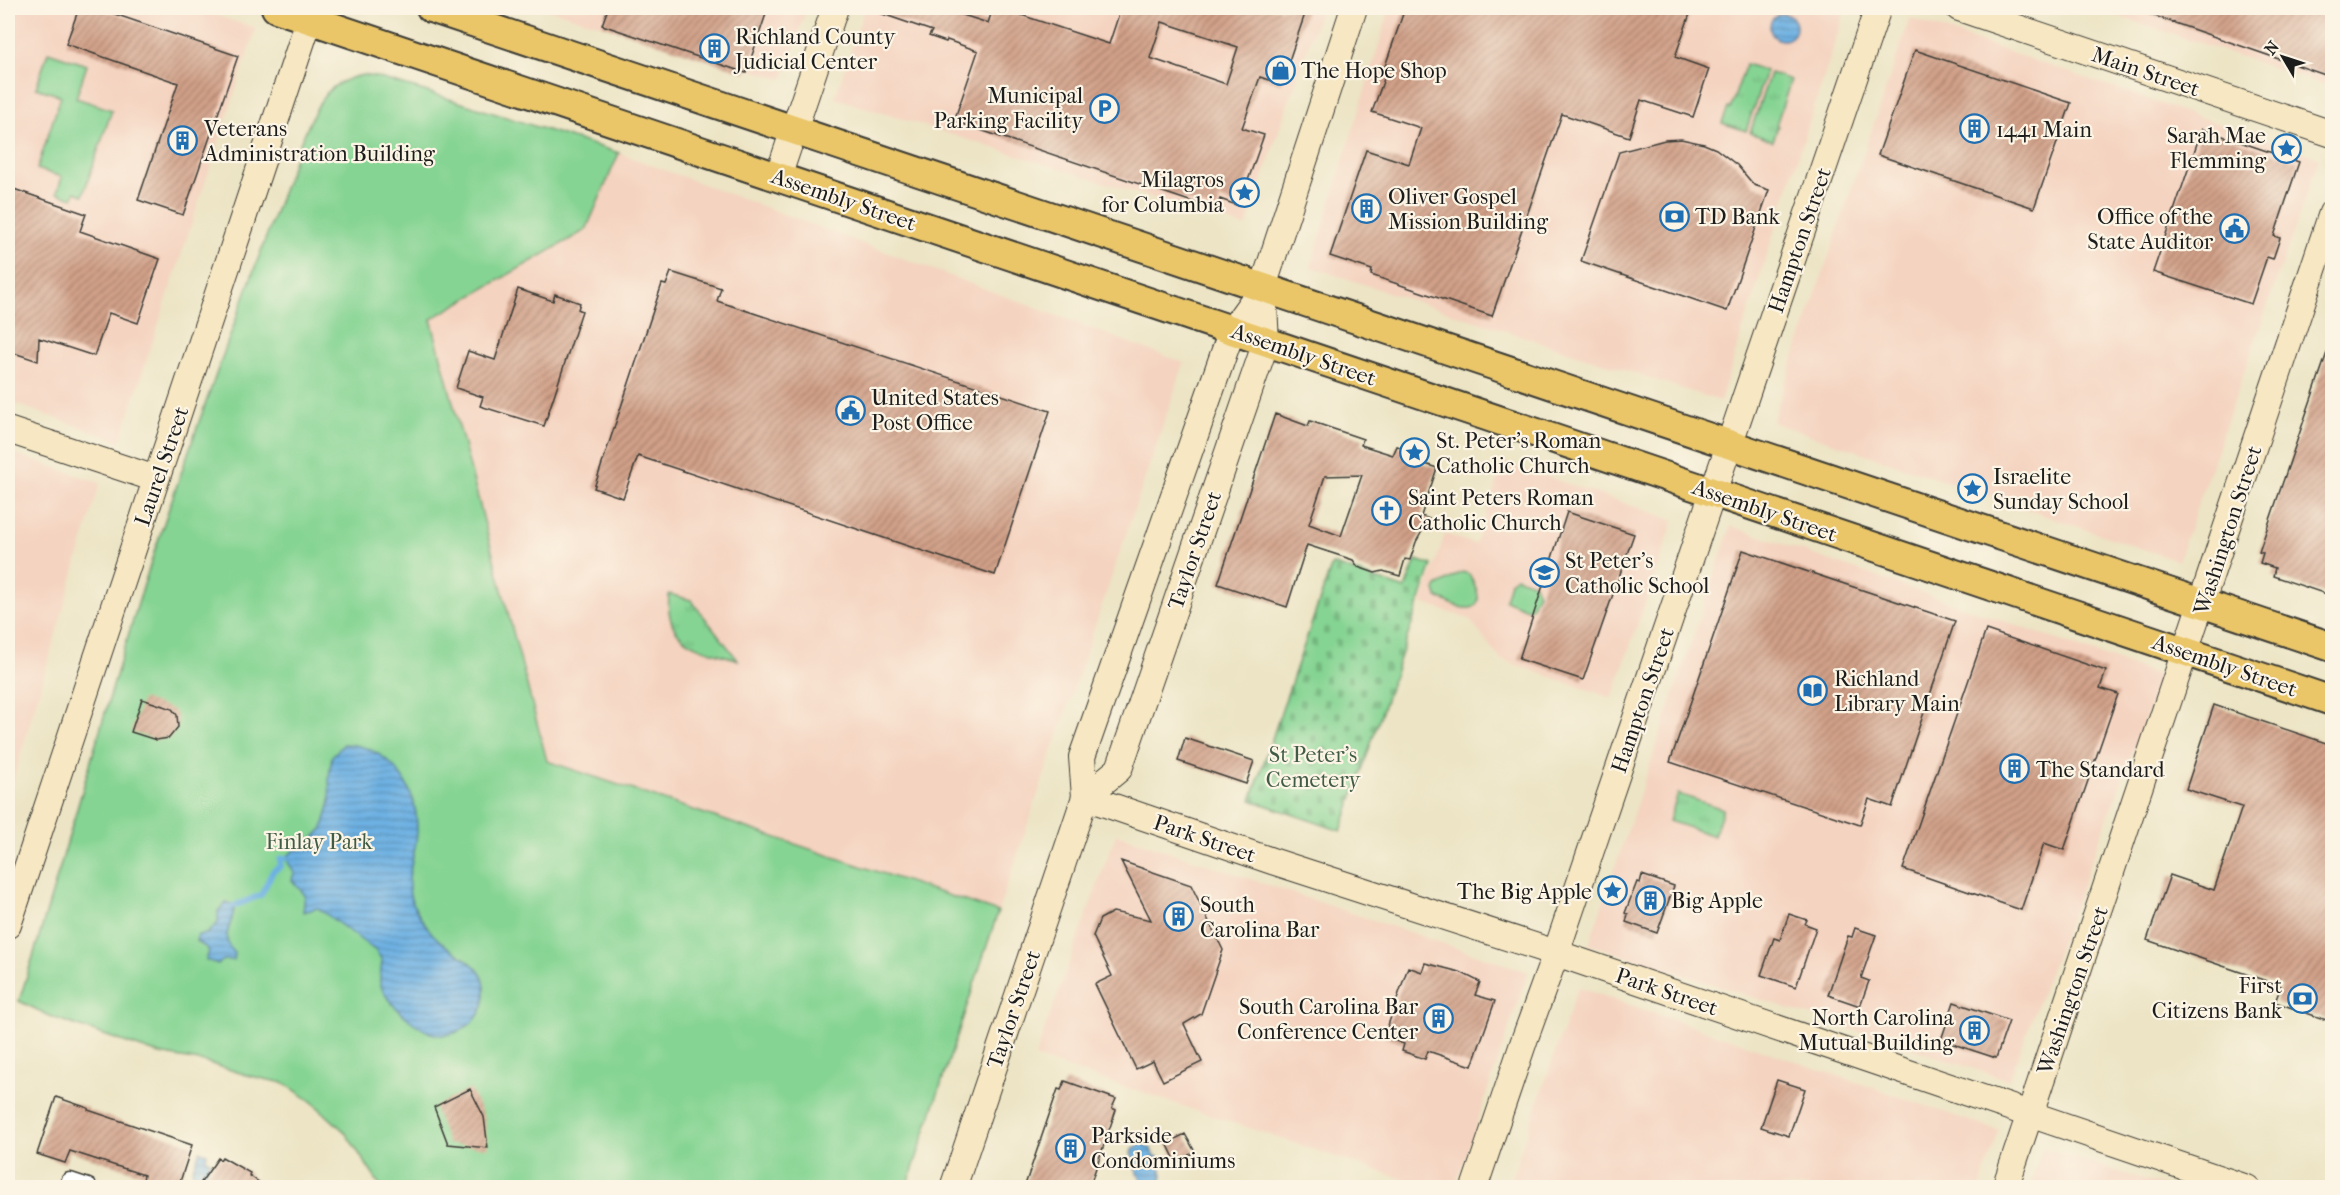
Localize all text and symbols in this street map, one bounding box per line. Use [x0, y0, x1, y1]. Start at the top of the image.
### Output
place label: Richland County Judicial Center [733, 24, 897, 75]
north arrow [2253, 27, 2313, 87]
building icon: Richland County Judicial Center [698, 33, 730, 65]
text: N [2261, 37, 2283, 59]
street label: Main Street [2088, 41, 2203, 103]
shop icon: The Hope Shop [1264, 54, 1296, 86]
place label: The Hope Shop [1301, 58, 1447, 84]
place label: Municipal Parking Facility [933, 83, 1084, 134]
parking icon: Municipal Parking Facility [1088, 92, 1120, 124]
building icon: 1441 Main [1959, 113, 1991, 145]
place label: Veterans Administration Building [203, 116, 435, 167]
place label: 1441 Main [1996, 117, 2092, 143]
place label: Sarah Mae Flemming [2167, 123, 2266, 174]
building icon: Veterans Administration Building [167, 125, 199, 157]
place icon: Sarah Mae Flemming [2271, 132, 2303, 164]
street label: Assembly Street [767, 163, 919, 237]
street label: Hampton Street [1763, 164, 1837, 317]
place label: Milagros for Columbia [1102, 167, 1225, 218]
place icon: Milagros for Columbia [1229, 176, 1261, 208]
place label: Oliver Gospel Mission Building [1388, 184, 1548, 235]
building icon: Oliver Gospel Mission Building [1351, 193, 1383, 225]
bank icon: TD Bank [1658, 200, 1690, 232]
place label: TD Bank [1695, 204, 1781, 230]
place label: Office of the State Auditor [2087, 204, 2214, 255]
public building icon: Office of the State Auditor [2218, 213, 2250, 245]
street label: Assembly Street [1227, 318, 1379, 392]
place label: United States Post Office [871, 385, 999, 436]
public building icon: United States Post Office [834, 394, 866, 426]
street label: Laurel Street [129, 403, 195, 530]
place label: St. Peter's Roman Catholic Church [1436, 428, 1601, 479]
place icon: St. Peter's Roman Catholic Church [1399, 437, 1431, 469]
street label: Washington Street [2188, 442, 2268, 619]
place label: Israelite Sunday School [1993, 464, 2129, 515]
place icon: Israelite Sunday School [1956, 473, 1988, 505]
street label: Assembly Street [1688, 474, 1840, 548]
place label: Saint Peters Roman Catholic Church [1408, 485, 1594, 536]
street label: Taylor Street [1163, 488, 1227, 613]
church icon: Saint Peters Roman Catholic Church [1371, 494, 1403, 526]
place label: St Peter's Catholic School [1565, 548, 1709, 599]
school or university icon: St Peter's Catholic School [1528, 557, 1560, 589]
street label: Hampton Street [1606, 624, 1680, 777]
street label: Assembly Street [2148, 629, 2300, 703]
place label: Richland Library Main [1834, 666, 1960, 717]
library icon: Richland Library Main [1797, 675, 1829, 707]
park label: St Peter's Cemetery [1266, 742, 1362, 793]
building icon: The Standard [1999, 753, 2031, 785]
place label: The Standard [2036, 757, 2165, 783]
street label: Park Street [1150, 809, 1259, 869]
park label: Finlay Park [265, 829, 373, 855]
place icon: The Big Apple [1597, 875, 1629, 907]
place label: The Big Apple [1457, 879, 1592, 905]
building icon: Big Apple [1634, 884, 1666, 916]
place label: Big Apple [1671, 888, 1763, 914]
place label: South Carolina Bar [1200, 892, 1320, 943]
building icon: South Carolina Bar [1163, 901, 1195, 933]
street label: Washington Street [2032, 903, 2114, 1079]
street label: Taylor Street [982, 947, 1046, 1072]
street label: Park Street [1612, 962, 1721, 1022]
place label: First Citizens Bank [2152, 973, 2283, 1024]
bank icon: First Citizens Bank [2287, 982, 2319, 1014]
place label: South Carolina Bar Conference Center [1237, 994, 1419, 1045]
building icon: South Carolina Bar Conference Center [1423, 1003, 1455, 1035]
place label: North Carolina Mutual Building [1798, 1005, 1955, 1056]
building icon: North Carolina Mutual Building [1959, 1014, 1991, 1046]
place label: Parkside Condominiums [1091, 1123, 1235, 1174]
building icon: Parkside Condominiums [1054, 1132, 1086, 1164]

